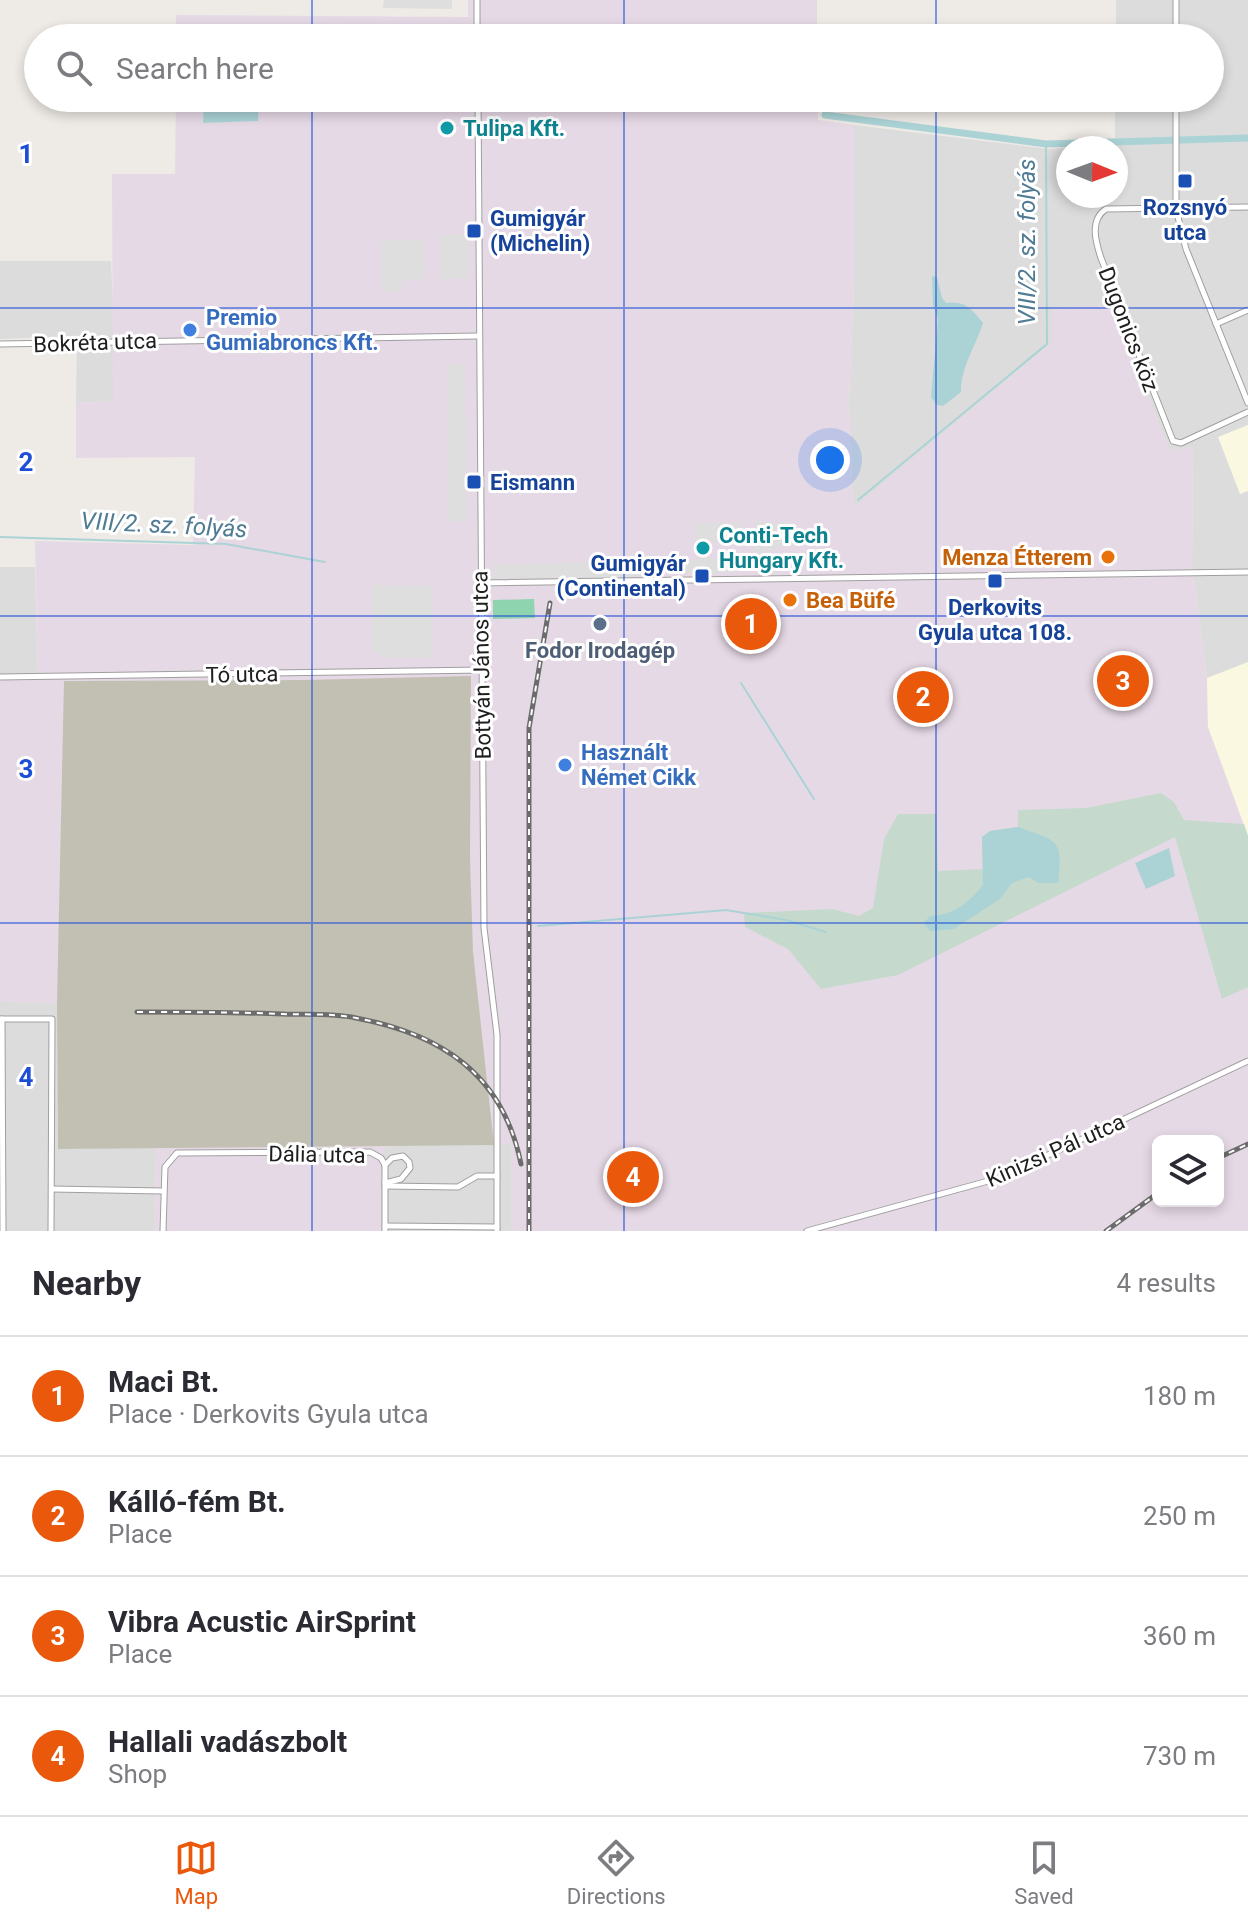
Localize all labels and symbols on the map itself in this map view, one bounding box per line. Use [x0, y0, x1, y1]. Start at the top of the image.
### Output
place label: Tulipa Kft. [463, 116, 565, 141]
marker: Tulipa Kft. [438, 119, 456, 137]
north arrow [1056, 136, 1128, 208]
text: 1 [19, 139, 33, 169]
water label: VIII/2. sz. folyás [1013, 159, 1041, 325]
marker: Rozsnyó utca [1176, 172, 1194, 190]
place label: Rozsnyó utca [1143, 195, 1227, 245]
place label: Gumigyár (Michelin) [490, 206, 590, 256]
marker: Gumigyár (Michelin) [465, 222, 483, 240]
street label: Dugonics köz [1093, 263, 1164, 395]
place label: Premio Gumiabroncs Kft. [206, 305, 379, 355]
marker: Premio Gumiabroncs Kft. [181, 321, 199, 339]
street label: Bokréta utca [33, 328, 157, 357]
your location [810, 440, 850, 480]
text: 2 [19, 447, 33, 477]
place label: Eismann [490, 470, 575, 495]
marker: Eismann [465, 473, 483, 491]
water label: VIII/2. sz. folyás [80, 507, 248, 543]
place label: Conti-Tech Hungary Kft. [719, 523, 844, 573]
marker: Conti-Tech Hungary Kft. [694, 539, 712, 557]
place label: Menza Étterem [942, 545, 1092, 570]
marker: Menza Étterem [1099, 548, 1117, 566]
place label: Gumigyár (Continental) [557, 551, 686, 601]
marker: Gumigyár (Continental) [693, 567, 711, 585]
street label: Bottyán János utca [467, 570, 496, 760]
marker: Derkovits Gyula utca 108. [986, 572, 1004, 590]
place label: Bea Büfé [806, 588, 895, 613]
marker: Bea Büfé [781, 591, 799, 609]
pin: 1 [725, 594, 777, 654]
place label: Derkovits Gyula utca 108. [918, 595, 1072, 645]
marker: Fodor Irodagép [591, 615, 609, 633]
place label: Fodor Irodagép [525, 638, 675, 663]
pin: 3 [1097, 651, 1149, 711]
street label: Tó utca [205, 661, 279, 688]
pin: 2 [897, 667, 949, 727]
place label: Használt Német Cikk [581, 740, 696, 790]
text: 3 [19, 754, 33, 784]
marker: Használt Német Cikk [556, 756, 574, 774]
text: 4 [19, 1062, 34, 1092]
street label: Kinizsi Pál utca [982, 1109, 1128, 1192]
street label: Dália utca [268, 1141, 366, 1168]
pin: 4 [607, 1147, 659, 1207]

